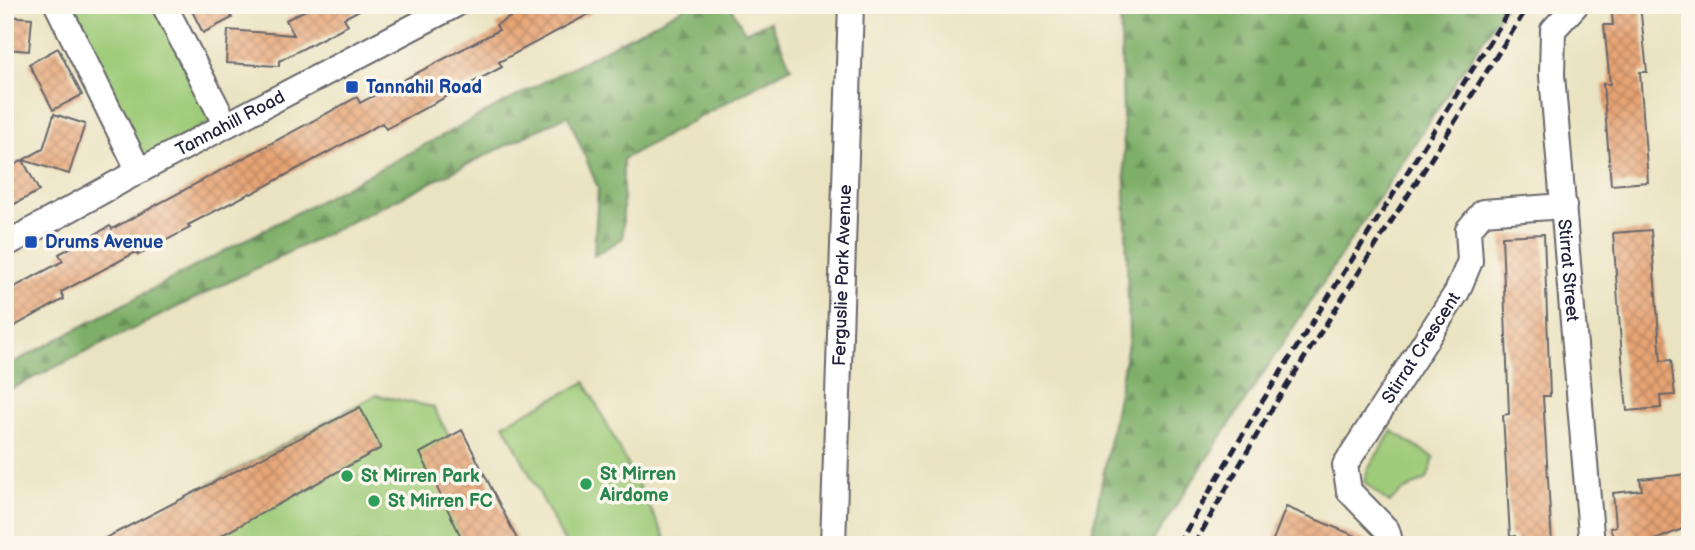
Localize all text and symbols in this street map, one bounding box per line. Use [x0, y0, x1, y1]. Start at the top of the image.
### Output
place label: Tannahil Road [366, 77, 482, 98]
marker: Tannahil Road [344, 79, 360, 95]
street label: Tannahill Road [172, 86, 288, 161]
street label: Ferguslie Park Avenue [829, 184, 856, 366]
street label: Stirrat Street [1553, 218, 1583, 323]
place label: Drums Avenue [45, 232, 163, 253]
marker: Drums Avenue [23, 234, 39, 250]
street label: Stirrat Crescent [1378, 288, 1465, 408]
place label: St Mirren Airdome [599, 464, 676, 506]
place label: St Mirren Park [361, 466, 480, 487]
marker: St Mirren Park [339, 468, 355, 484]
marker: St Mirren Airdome [578, 476, 594, 492]
place label: St Mirren FC [388, 491, 493, 512]
marker: St Mirren FC [366, 493, 382, 509]

